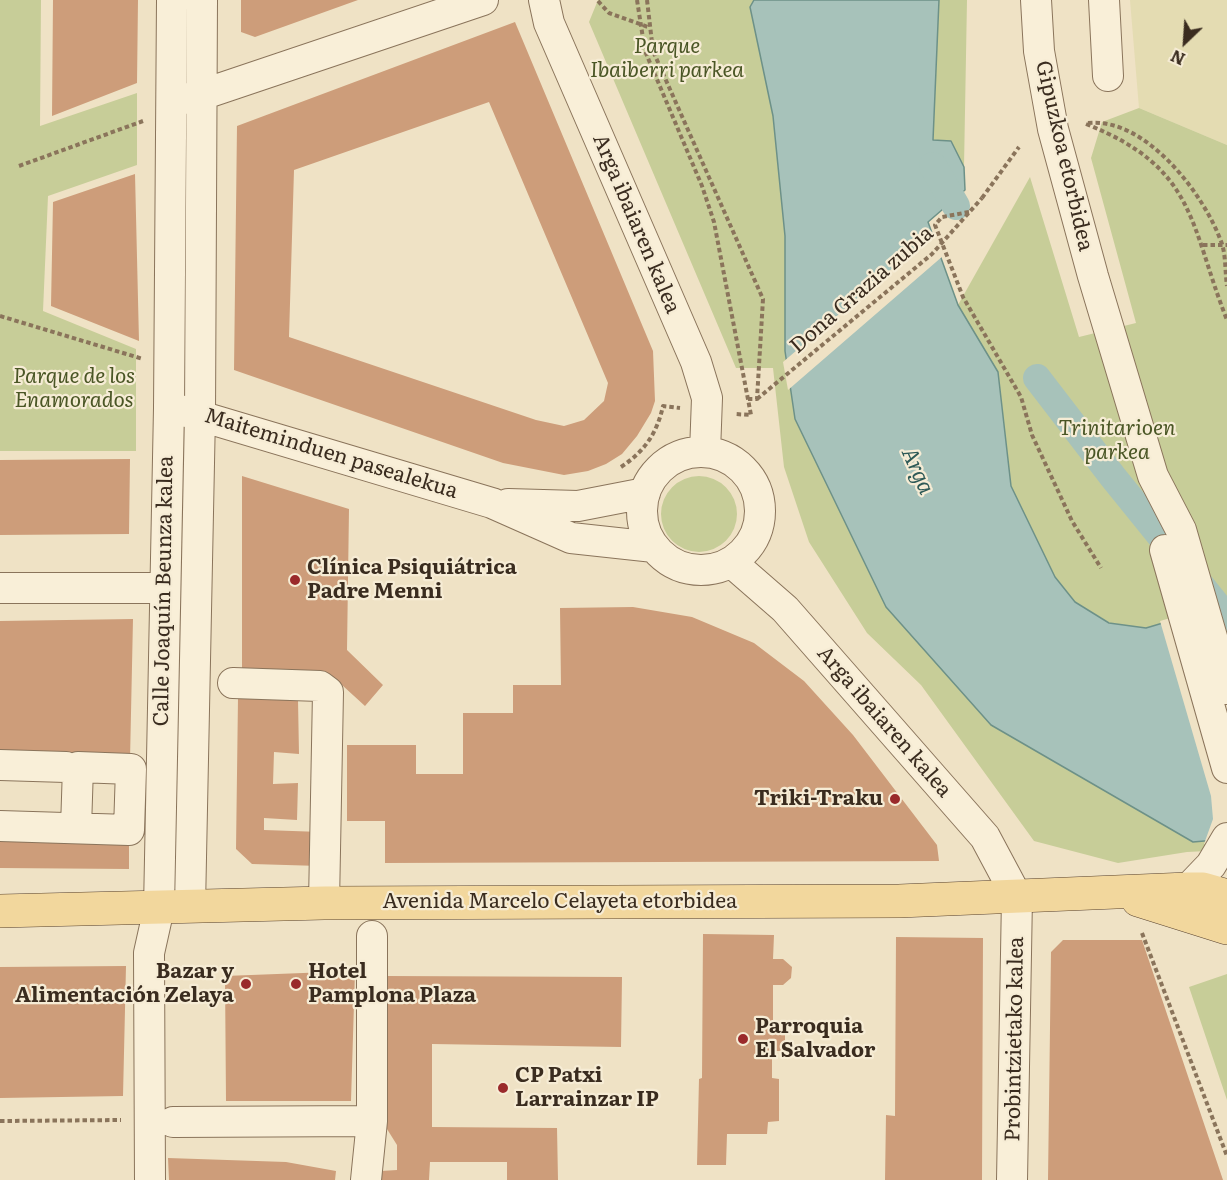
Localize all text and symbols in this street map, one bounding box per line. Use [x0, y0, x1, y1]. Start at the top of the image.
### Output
north arrow [1155, 12, 1215, 72]
park label: Parque Ibaiberri parkea [590, 34, 744, 84]
text: N [1166, 45, 1189, 72]
street label: Gipuzkoa etorbidea [1030, 58, 1098, 254]
street label: Arga ibaiaren kalea [587, 131, 685, 317]
street label: Dona Grazia zubia [785, 221, 939, 359]
park label: Parque de los Enamorados [13, 364, 135, 414]
street label: Maiteminduen pasealekua [201, 403, 461, 505]
park label: Trinitarioen parkea [1058, 416, 1176, 466]
water label: Arga [895, 443, 939, 499]
street label: Calle Joaquín Beunza kalea [149, 455, 179, 727]
place label: Clínica Psiquiátrica Padre Menni [307, 555, 517, 605]
marker: Clínica Psiquiátrica Padre Menni [288, 573, 302, 587]
street label: Arga ibaiaren kalea [811, 641, 957, 803]
place label: Triki-Traku [754, 786, 883, 812]
marker: Triki-Traku [888, 792, 902, 806]
street label: Avenida Marcelo Celayeta etorbidea [383, 889, 737, 915]
street label: Probintzietako kalea [1001, 936, 1029, 1142]
place label: Bazar y Alimentación Zelaya [15, 959, 234, 1009]
place label: Hotel Pamplona Plaza [308, 959, 476, 1009]
marker: Bazar y Alimentación Zelaya [239, 977, 253, 991]
marker: Hotel Pamplona Plaza [289, 977, 303, 991]
place label: Parroquia El Salvador [755, 1014, 875, 1064]
marker: Parroquia El Salvador [736, 1032, 750, 1046]
place label: CP Patxi Larrainzar IP [515, 1063, 659, 1113]
marker: CP Patxi Larrainzar IP [496, 1081, 510, 1095]

